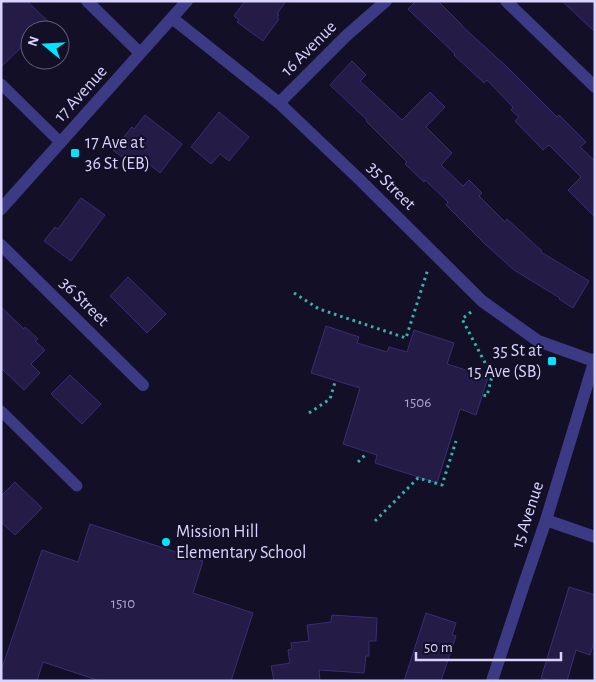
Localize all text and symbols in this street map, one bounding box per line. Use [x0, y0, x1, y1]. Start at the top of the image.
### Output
street label: 16 Avenue [278, 18, 340, 80]
north arrow [20, 20, 70, 70]
text: N [25, 34, 42, 48]
street label: 17 Avenue [51, 62, 111, 126]
place label: 17 Ave at 36 St (EB) [85, 134, 150, 173]
marker: 17 Ave at 36 St (EB) [69, 147, 81, 159]
street label: 35 Street [363, 158, 419, 214]
street label: 36 Street [56, 274, 112, 330]
place label: 35 St at 15 Ave (SB) [468, 342, 542, 381]
marker: 35 St at 15 Ave (SB) [546, 355, 558, 367]
house number: 1506 [405, 395, 431, 410]
street label: 15 Avenue [509, 479, 547, 551]
place label: Mission Hill Elementary School [176, 523, 307, 562]
marker: Mission Hill Elementary School [160, 536, 172, 548]
house number: 1510 [111, 596, 135, 611]
scale bar [416, 630, 561, 662]
text: 50 m [424, 640, 453, 655]

